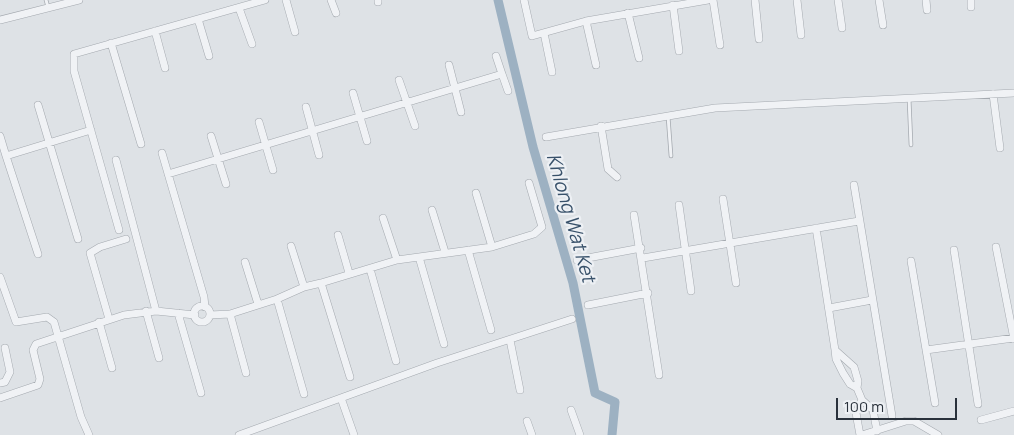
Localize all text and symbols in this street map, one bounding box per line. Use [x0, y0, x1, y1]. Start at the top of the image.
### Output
water label: Khlong Wat Ket [541, 151, 599, 285]
scale bar [839, 388, 960, 420]
text: 100 m [844, 396, 884, 417]

